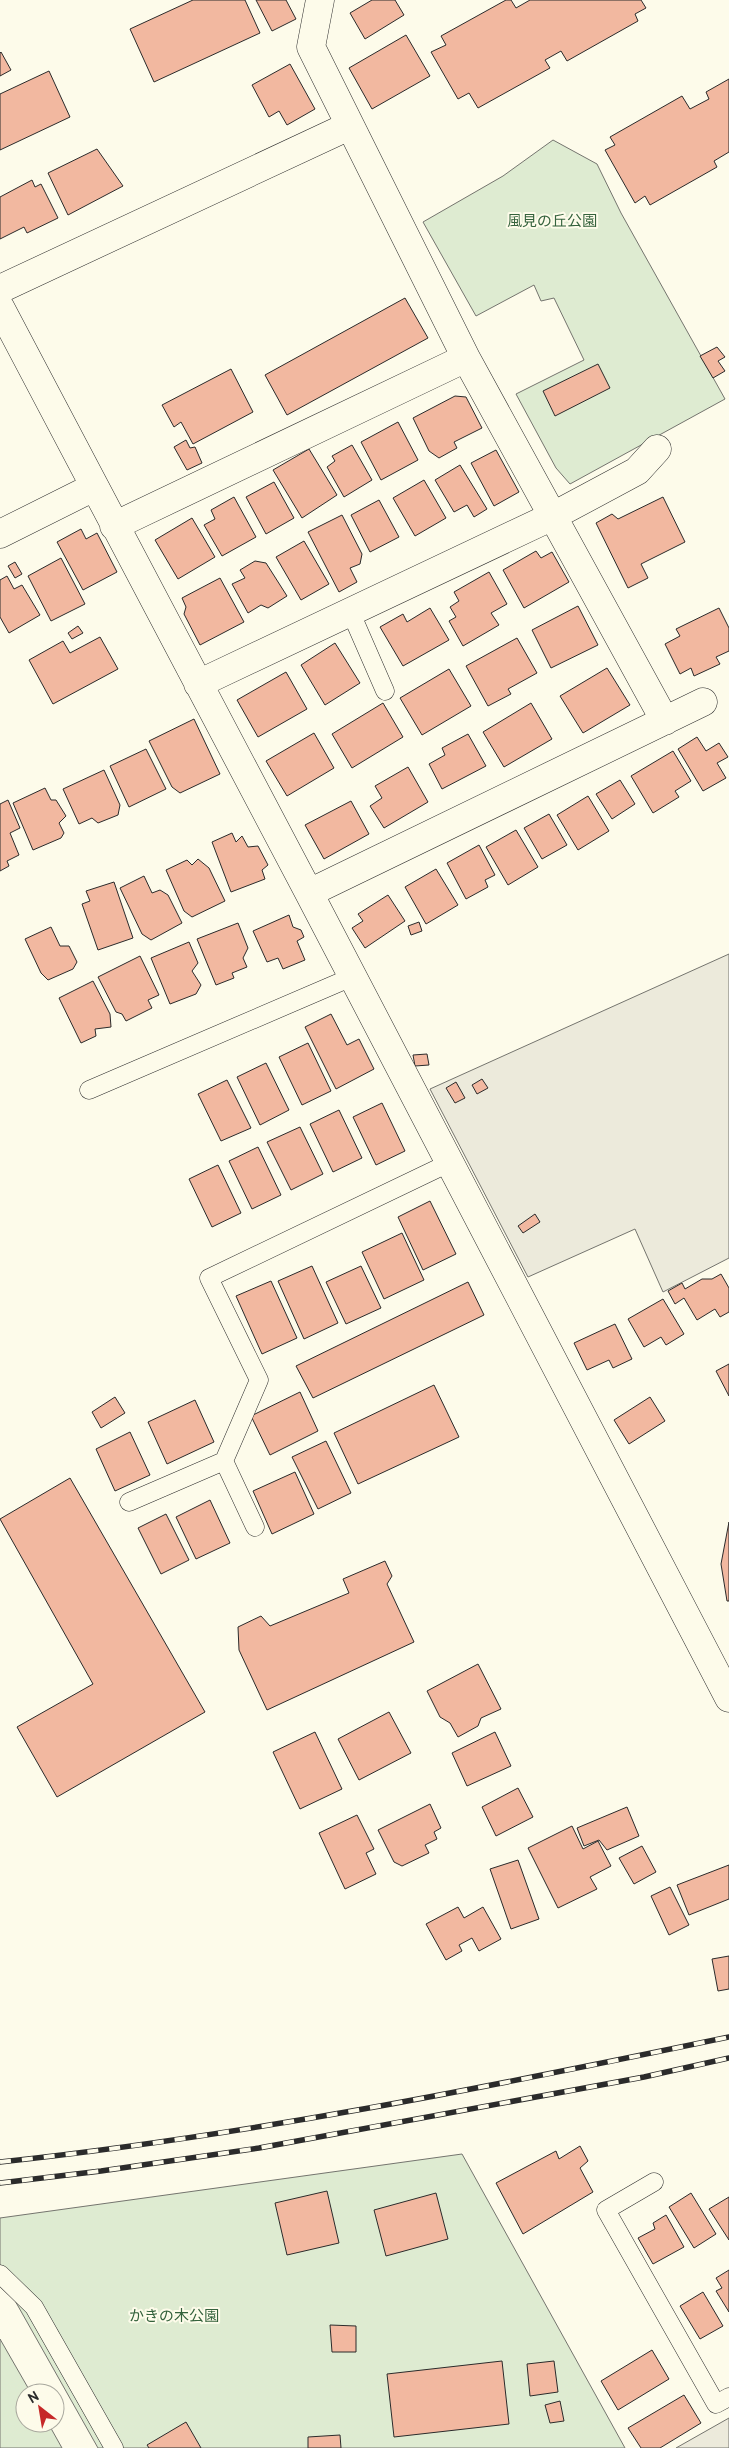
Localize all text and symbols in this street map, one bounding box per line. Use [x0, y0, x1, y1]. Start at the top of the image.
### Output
park label: 風見の丘公園 [507, 213, 597, 232]
park label: かきの木公園 [129, 2308, 219, 2327]
north arrow [15, 2383, 65, 2433]
text: N [25, 2388, 43, 2408]

